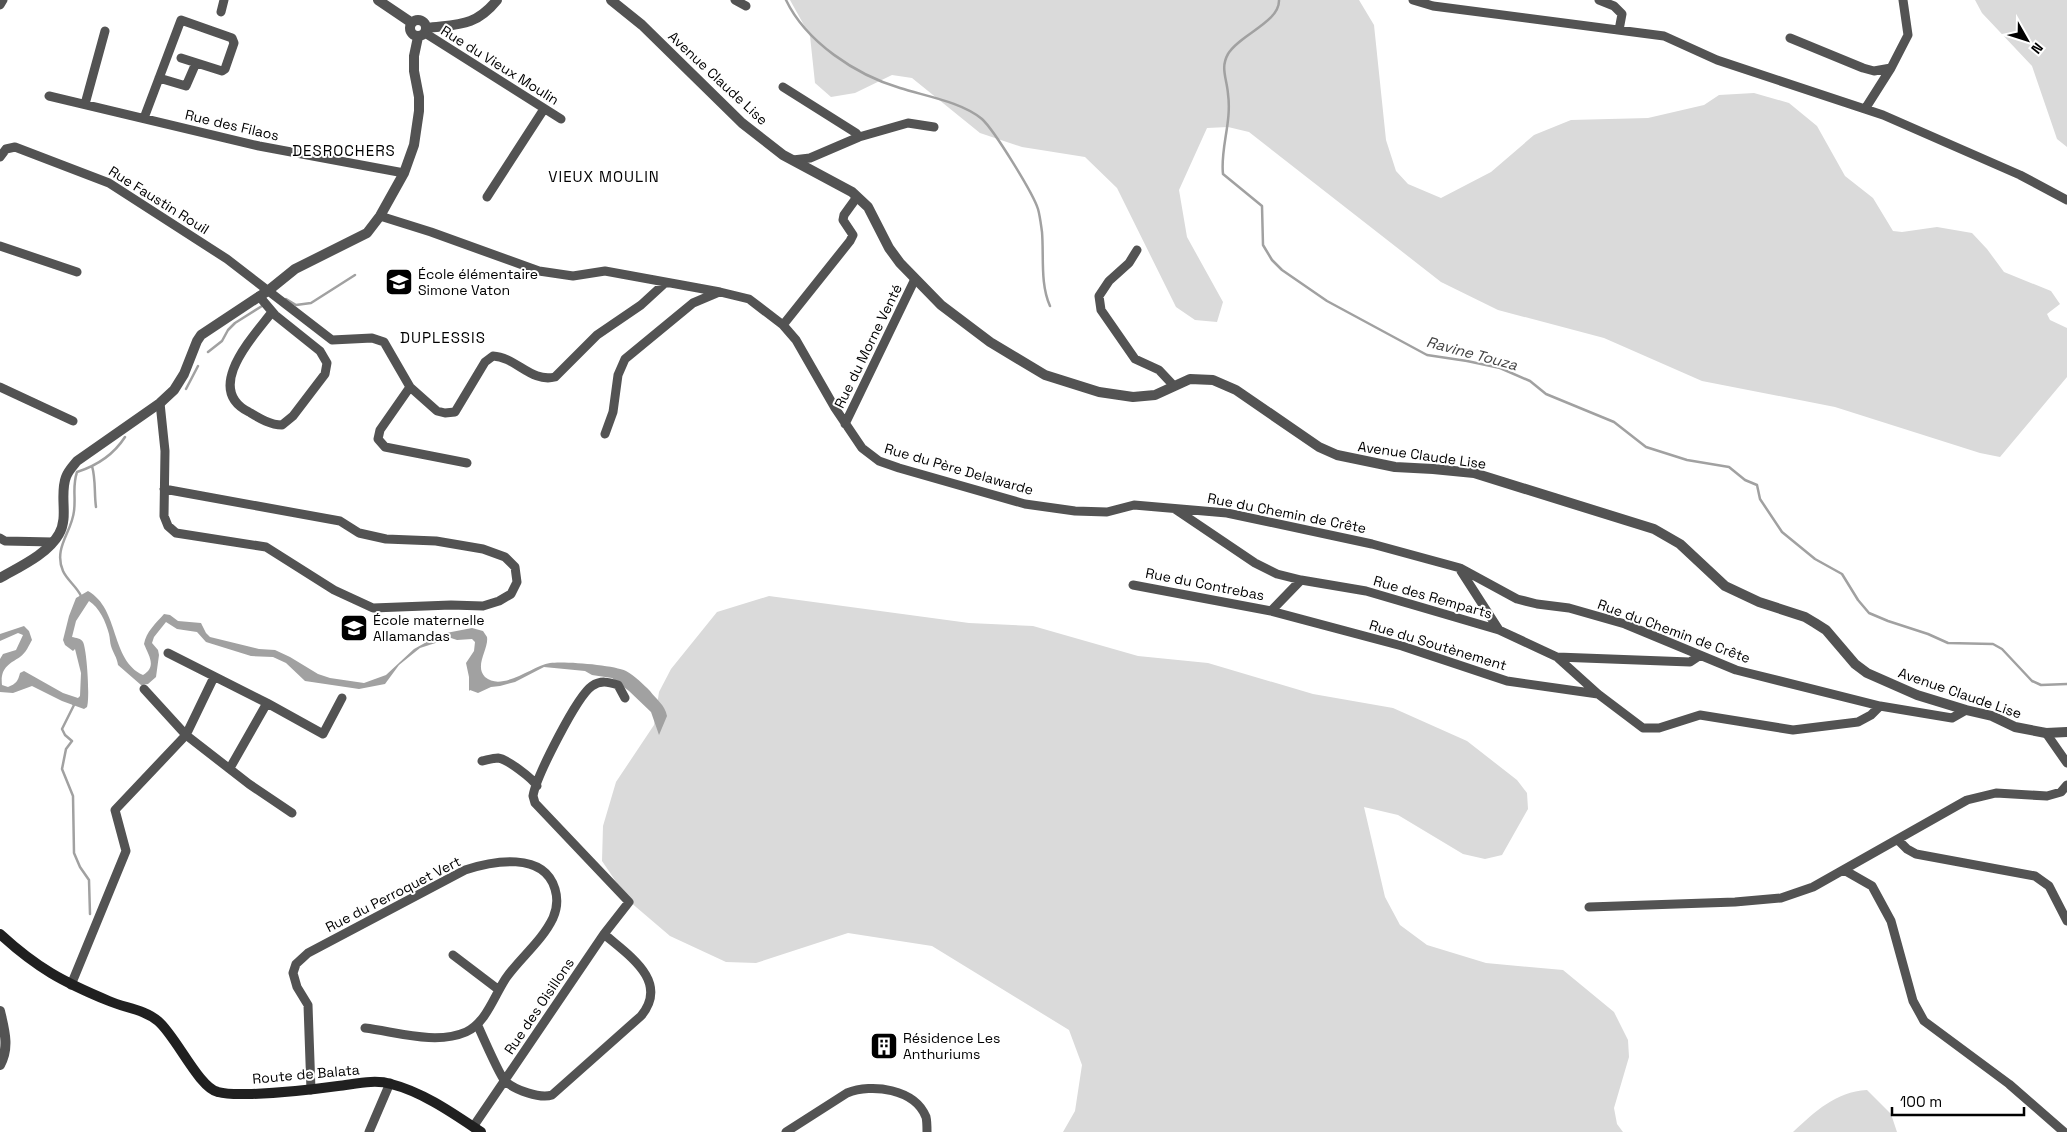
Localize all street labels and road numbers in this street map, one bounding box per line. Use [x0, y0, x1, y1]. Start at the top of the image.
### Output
street label: Rue du Vieux Moulin [438, 21, 562, 109]
street label: Avenue Claude Lise [664, 27, 772, 129]
street label: Rue des Filaos [183, 105, 281, 145]
street label: Rue Faustin Rouil [105, 162, 213, 238]
street label: Rue du Morne Venté [830, 281, 906, 411]
street label: Avenue Claude Lise [1357, 437, 1487, 473]
street label: Rue du Père Delawarde [882, 439, 1036, 499]
street label: Rue du Chemin de Crête [1206, 489, 1368, 537]
street label: Rue du Contrebas [1144, 564, 1266, 604]
street label: Rue des Remparts [1371, 571, 1495, 623]
street label: Rue du Chemin de Crête [1595, 595, 1753, 667]
street label: Rue du Soutènement [1367, 616, 1509, 674]
street label: Avenue Claude Lise [1896, 663, 2024, 723]
street label: Rue du Perroquet Vert [322, 852, 464, 936]
street label: Rue des Oisillons [500, 954, 578, 1058]
street label: Route de Balata [252, 1060, 360, 1088]

